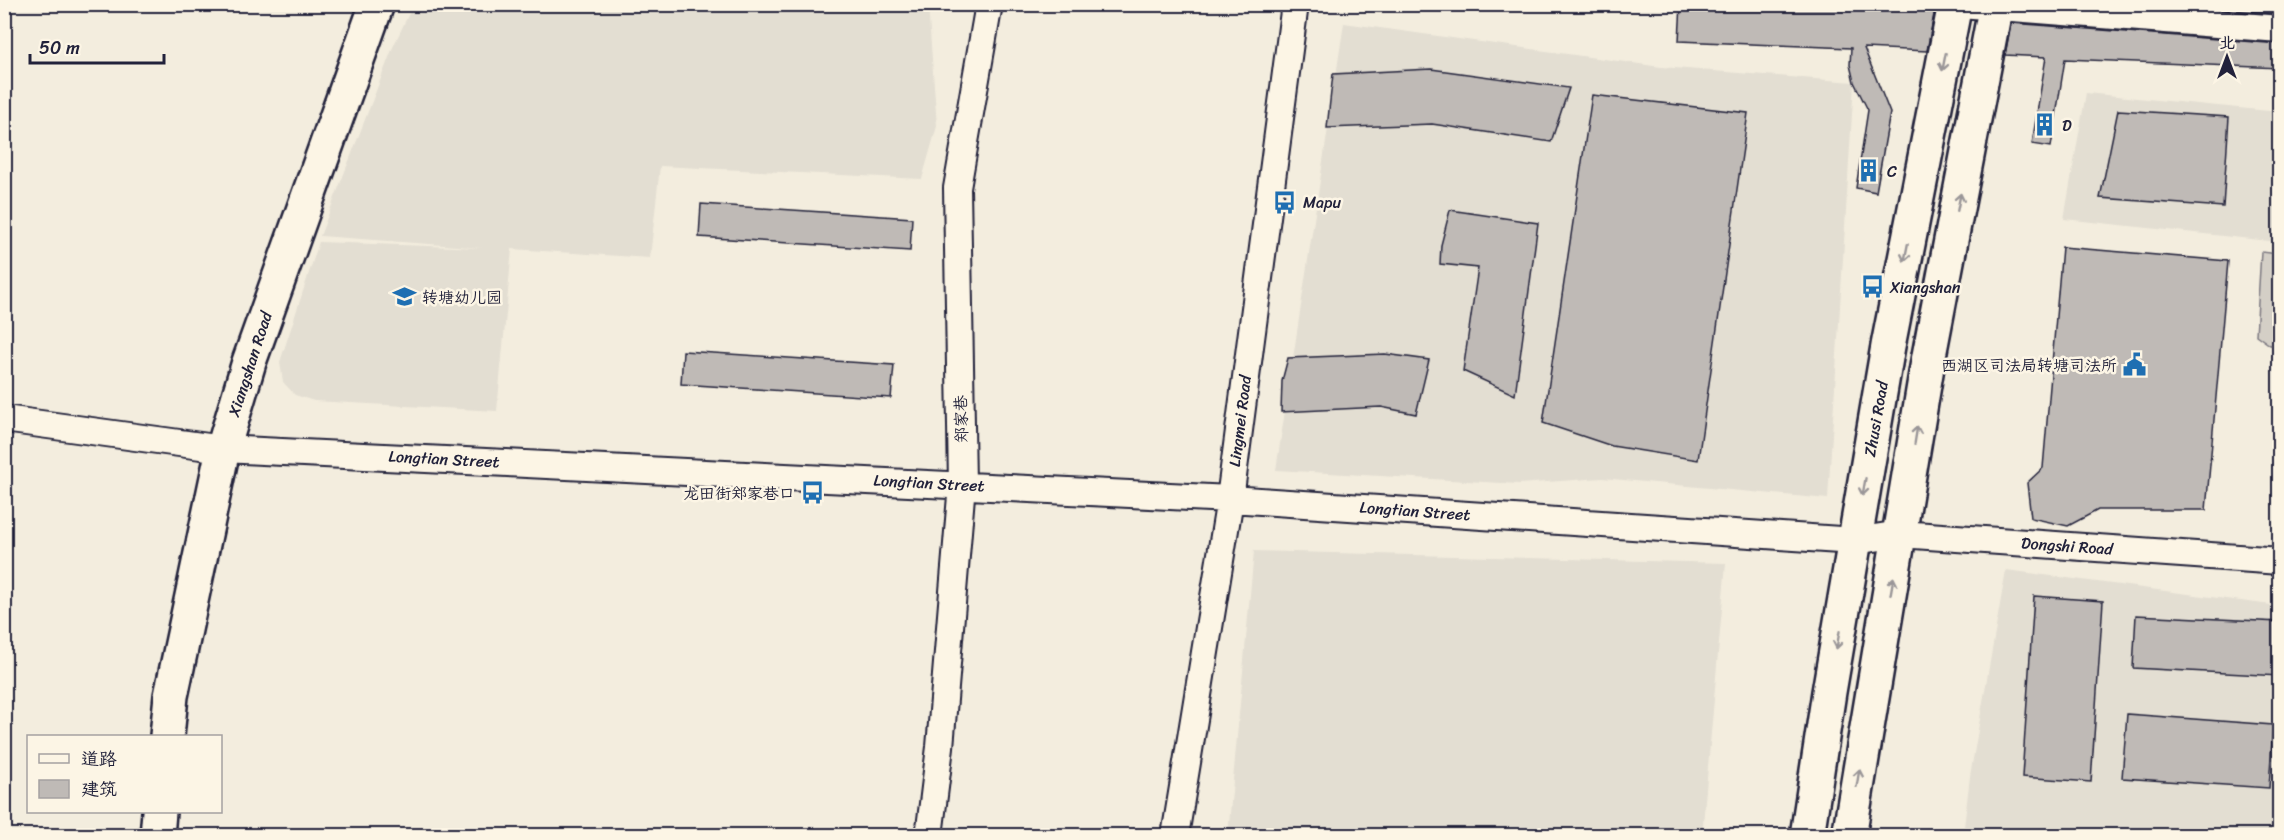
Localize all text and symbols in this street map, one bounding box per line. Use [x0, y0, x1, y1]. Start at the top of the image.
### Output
scale bar [30, 27, 164, 65]
north arrow [2197, 27, 2257, 87]
text: 北 [2219, 28, 2235, 57]
text: 50 m [39, 32, 80, 64]
one-way arrow [1938, 52, 1949, 71]
place label: D [2062, 111, 2072, 140]
building icon: D [2031, 112, 2057, 138]
place label: C [1887, 157, 1897, 186]
building icon: C [1856, 158, 1882, 184]
place label: Mapu [1303, 188, 1342, 217]
bus stop icon: Mapu [1272, 189, 1298, 215]
one-way arrow [1954, 193, 1965, 212]
one-way arrow [1900, 243, 1911, 263]
place label: Xiangshan [1889, 273, 1961, 302]
bus stop icon: Xiangshan [1859, 274, 1885, 300]
place label: 转塘幼儿园 [422, 283, 502, 312]
school or university icon: 转塘幼儿园 [391, 284, 417, 310]
street label: Xiangshan Road [219, 306, 281, 421]
place label: 西湖区司法局转塘司法所 [1941, 351, 2117, 380]
public building icon: 西湖区司法局转塘司法所 [2122, 352, 2148, 378]
street label: Lingmei Road [1220, 372, 1260, 468]
street label: Zhusi Road [1855, 377, 1897, 459]
street label: 郑家巷 [946, 395, 976, 443]
one-way arrow [1911, 426, 1922, 445]
street label: Longtian Street [388, 442, 500, 476]
street label: Longtian Street [873, 466, 985, 500]
one-way arrow [1859, 476, 1870, 496]
place label: 龙田街郑家巷口 [683, 479, 795, 508]
bus stop icon: 龙田街郑家巷口 [800, 480, 826, 506]
street label: Longtian Street [1359, 493, 1471, 529]
street label: Dongshi Road [2020, 528, 2115, 564]
one-way arrow [1886, 576, 1897, 596]
one-way arrow [1832, 629, 1843, 649]
legend [27, 735, 222, 813]
text: 道路 [81, 743, 117, 775]
one-way arrow [1853, 768, 1864, 788]
text: 建筑 [81, 773, 117, 805]

